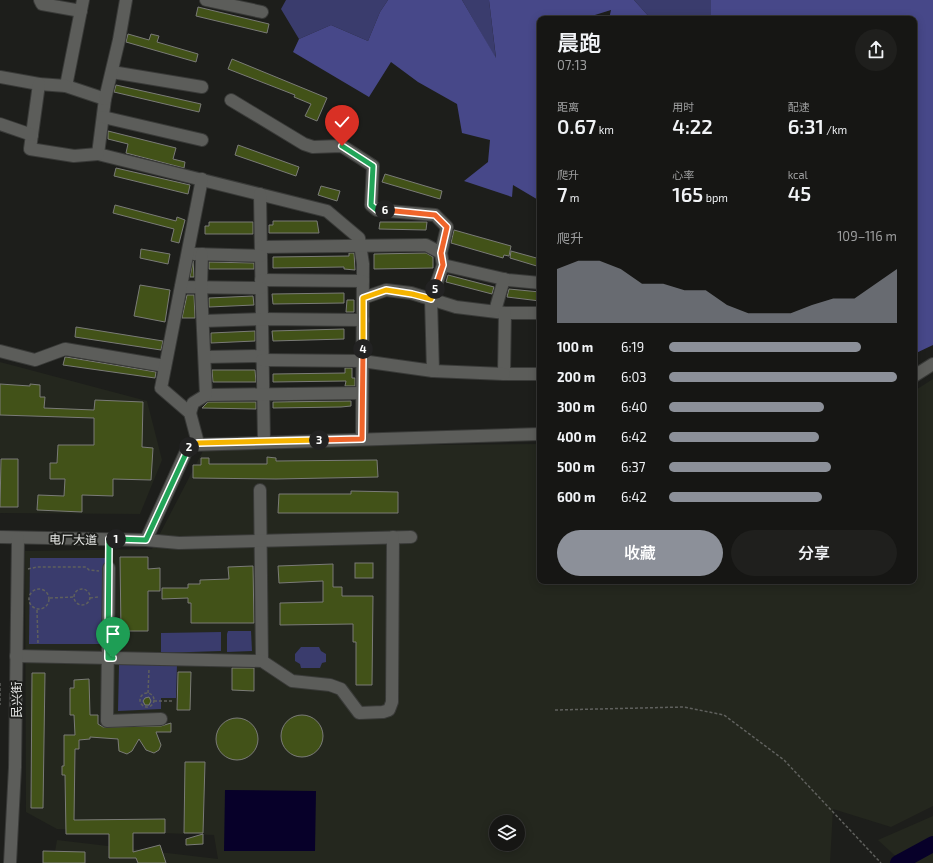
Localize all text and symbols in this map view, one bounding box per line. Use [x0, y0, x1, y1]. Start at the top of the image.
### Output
text: 晨跑 [557, 29, 601, 55]
button: share [855, 29, 897, 71]
text: 07:13 [557, 57, 587, 73]
text: 距离 [557, 100, 579, 113]
text: 用时 [672, 100, 694, 113]
text: 配速 [788, 100, 810, 113]
pin [325, 105, 359, 146]
icon: check [331, 111, 353, 133]
text: 0.67 [557, 114, 596, 138]
text: 4:22 [672, 114, 713, 138]
text: 6:31 [788, 114, 824, 138]
text: km [596, 123, 614, 136]
text: /km [824, 123, 847, 136]
text: 爬升 [557, 168, 579, 181]
text: 心率 [672, 168, 694, 181]
text: kcal [788, 168, 808, 181]
text: 45 [788, 181, 811, 205]
text: 7 [557, 182, 567, 206]
text: 165 [672, 182, 703, 206]
text: m [567, 191, 580, 204]
text: bpm [703, 191, 728, 204]
pin: 6 [375, 200, 395, 220]
text: 6 [382, 203, 388, 216]
text: 109–116 m [837, 228, 897, 244]
text: 爬升 [557, 230, 583, 246]
pin: 5 [425, 279, 445, 299]
text: 5 [432, 282, 438, 295]
pin: 4 [353, 339, 373, 359]
text: 100 m [557, 339, 593, 355]
text: 6:19 [621, 339, 644, 355]
text: 4 [359, 342, 367, 355]
text: 200 m [557, 369, 595, 385]
text: 6:03 [621, 369, 647, 385]
text: 300 m [557, 399, 595, 415]
text: 6:40 [621, 399, 647, 415]
text: 400 m [557, 429, 596, 445]
text: 6:42 [621, 429, 647, 445]
pin: 3 [309, 430, 329, 450]
text: 3 [316, 433, 322, 446]
pin: 2 [179, 437, 199, 457]
text: 2 [186, 440, 192, 453]
text: 500 m [557, 459, 595, 475]
text: 6:37 [621, 459, 645, 475]
text: 600 m [557, 489, 595, 505]
text: 6:42 [621, 489, 647, 505]
pin: 1 [106, 529, 126, 549]
button: 收藏 [557, 530, 723, 576]
button: 分享 [731, 530, 897, 576]
street label: 电厂大道 [49, 532, 97, 546]
text: 1 [114, 532, 118, 545]
pin [96, 617, 130, 658]
icon: arrive [102, 623, 124, 645]
street label: 民兴街 [9, 682, 23, 718]
map controls [489, 815, 525, 851]
button: layers [489, 815, 525, 851]

